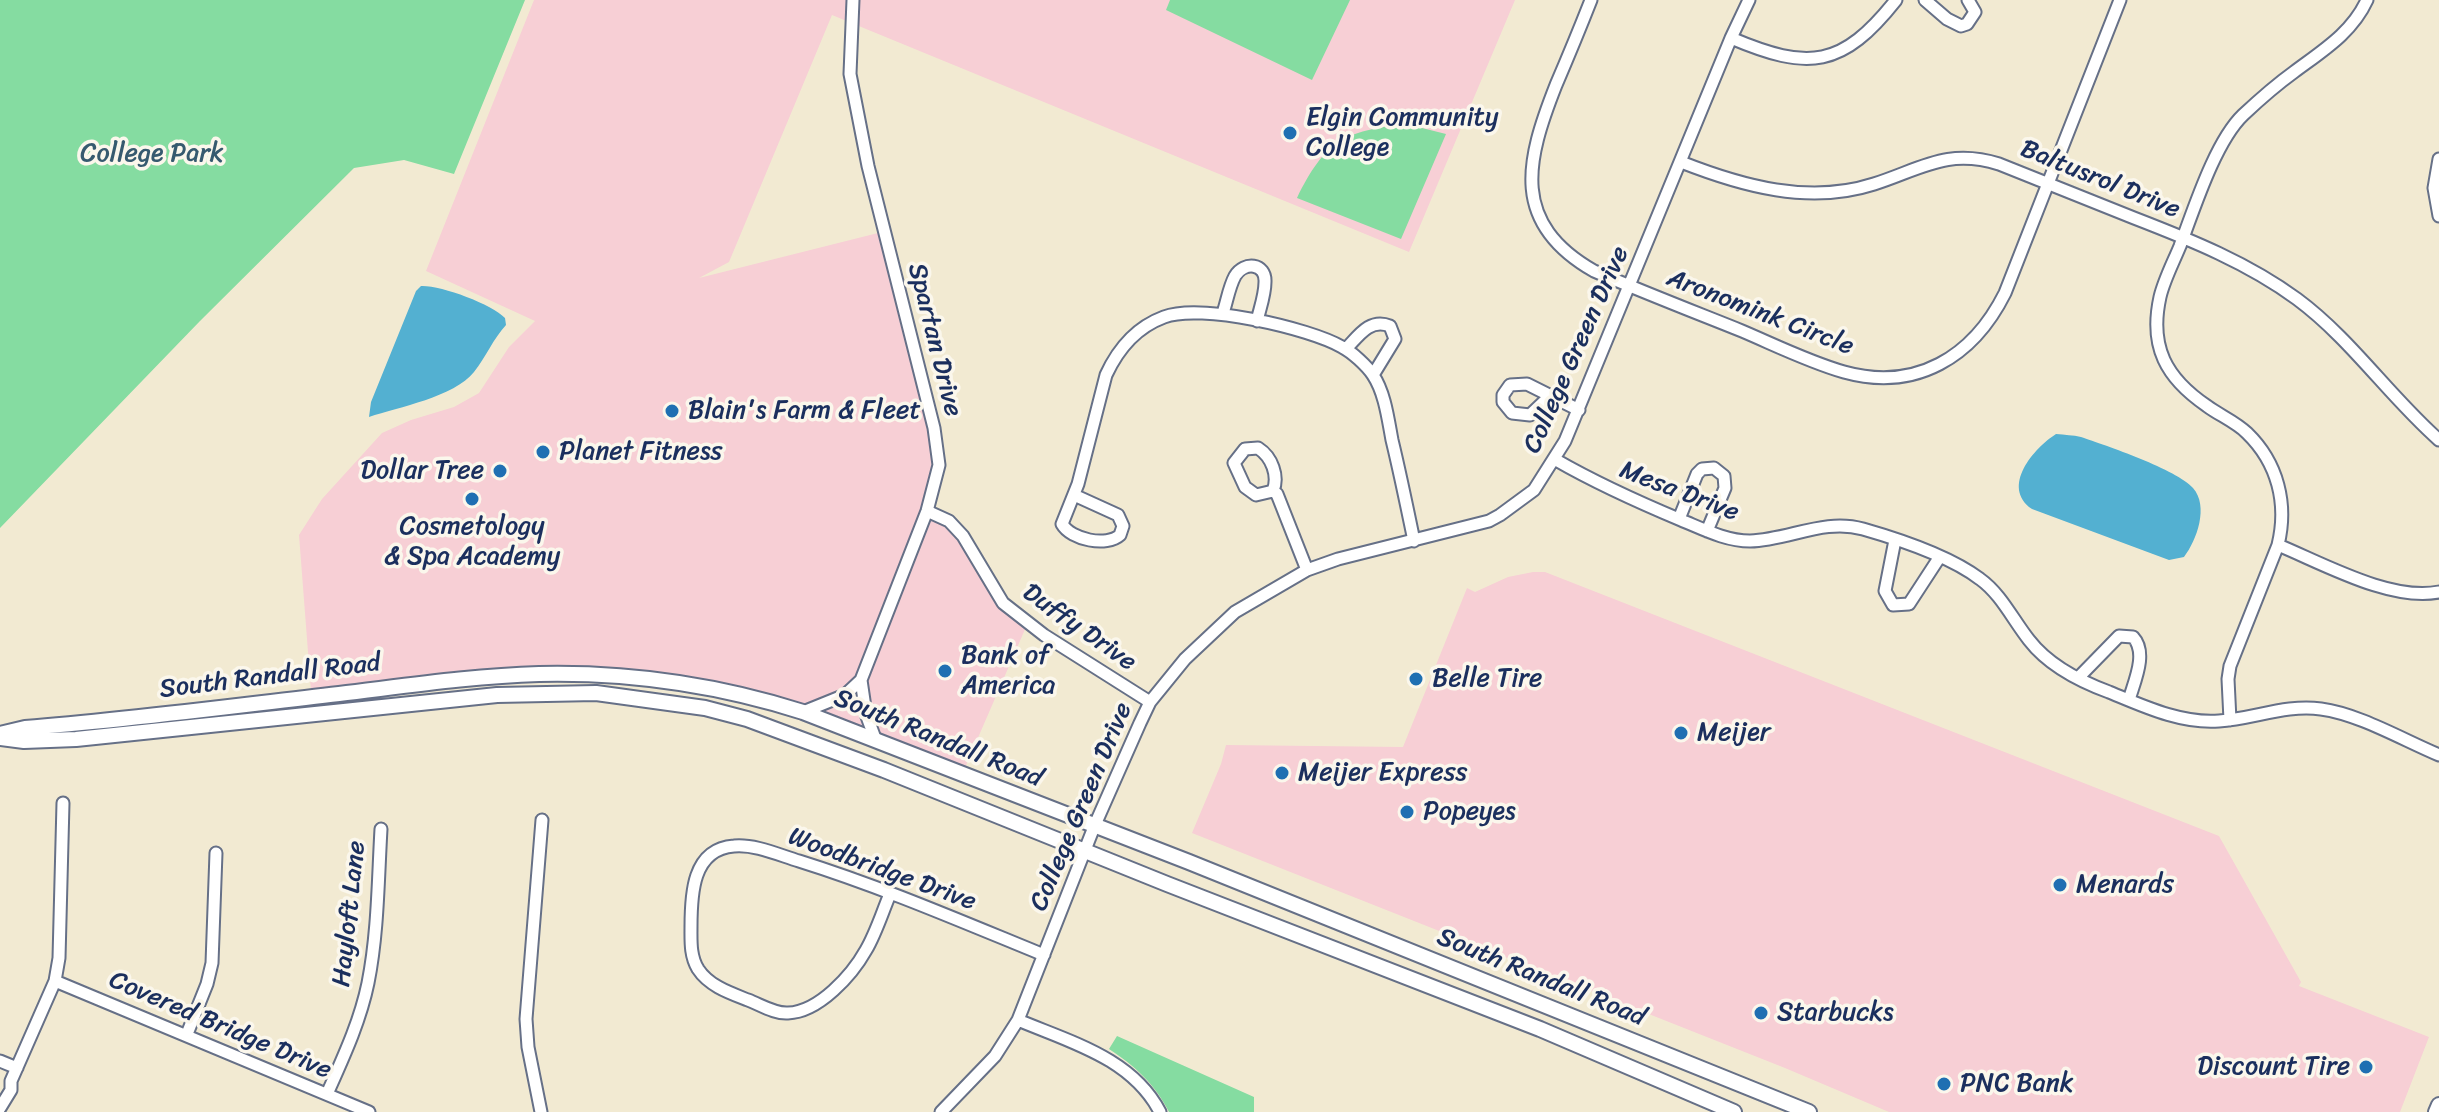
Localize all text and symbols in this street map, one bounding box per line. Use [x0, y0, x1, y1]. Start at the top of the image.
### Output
place label: Elgin Community College [1306, 102, 1498, 164]
marker: Elgin Community College [1281, 124, 1299, 142]
street label: Baltusrol Drive [2016, 134, 2184, 226]
park label: College Park [80, 138, 224, 170]
street label: College Green Drive [1517, 242, 1637, 458]
street label: Spartan Drive [900, 260, 968, 420]
street label: Aronomink Circle [1662, 263, 1858, 363]
place label: Blain's Farm & Fleet [688, 395, 921, 427]
marker: Blain's Farm & Fleet [663, 402, 681, 420]
place label: Planet Fitness [559, 436, 723, 468]
marker: Planet Fitness [534, 443, 552, 461]
place label: Dollar Tree [360, 455, 484, 487]
street label: Mesa Drive [1615, 455, 1743, 529]
marker: Dollar Tree [491, 462, 509, 480]
marker: Cosmetology & Spa Academy [463, 490, 481, 508]
place label: Cosmetology & Spa Academy [384, 511, 560, 572]
street label: Duffy Drive [1016, 577, 1142, 679]
place label: Bank of America [961, 640, 1055, 702]
street label: South Randall Road [158, 648, 382, 706]
marker: Bank of America [936, 662, 954, 680]
place label: Belle Tire [1432, 663, 1542, 695]
marker: Belle Tire [1407, 670, 1425, 688]
street label: South Randall Road [829, 683, 1047, 795]
street label: College Green Drive [1024, 698, 1140, 916]
place label: Meijer [1697, 717, 1770, 749]
marker: Meijer [1672, 724, 1690, 742]
place label: Meijer Express [1298, 757, 1468, 789]
marker: Meijer Express [1273, 764, 1291, 782]
place label: Popeyes [1423, 796, 1516, 828]
marker: Popeyes [1398, 803, 1416, 821]
street label: Woodbridge Drive [784, 822, 980, 918]
street label: Hayloft Lane [327, 839, 373, 989]
place label: Menards [2076, 869, 2174, 901]
marker: Menards [2051, 876, 2069, 894]
street label: South Randall Road [1432, 922, 1650, 1034]
street label: Covered Bridge Drive [104, 965, 336, 1087]
place label: Starbucks [1777, 997, 1894, 1029]
marker: Starbucks [1752, 1004, 1770, 1022]
place label: Discount Tire [2197, 1051, 2350, 1083]
marker: Discount Tire [2357, 1058, 2375, 1076]
place label: PNC Bank [1960, 1068, 2074, 1100]
marker: PNC Bank [1935, 1075, 1953, 1093]

